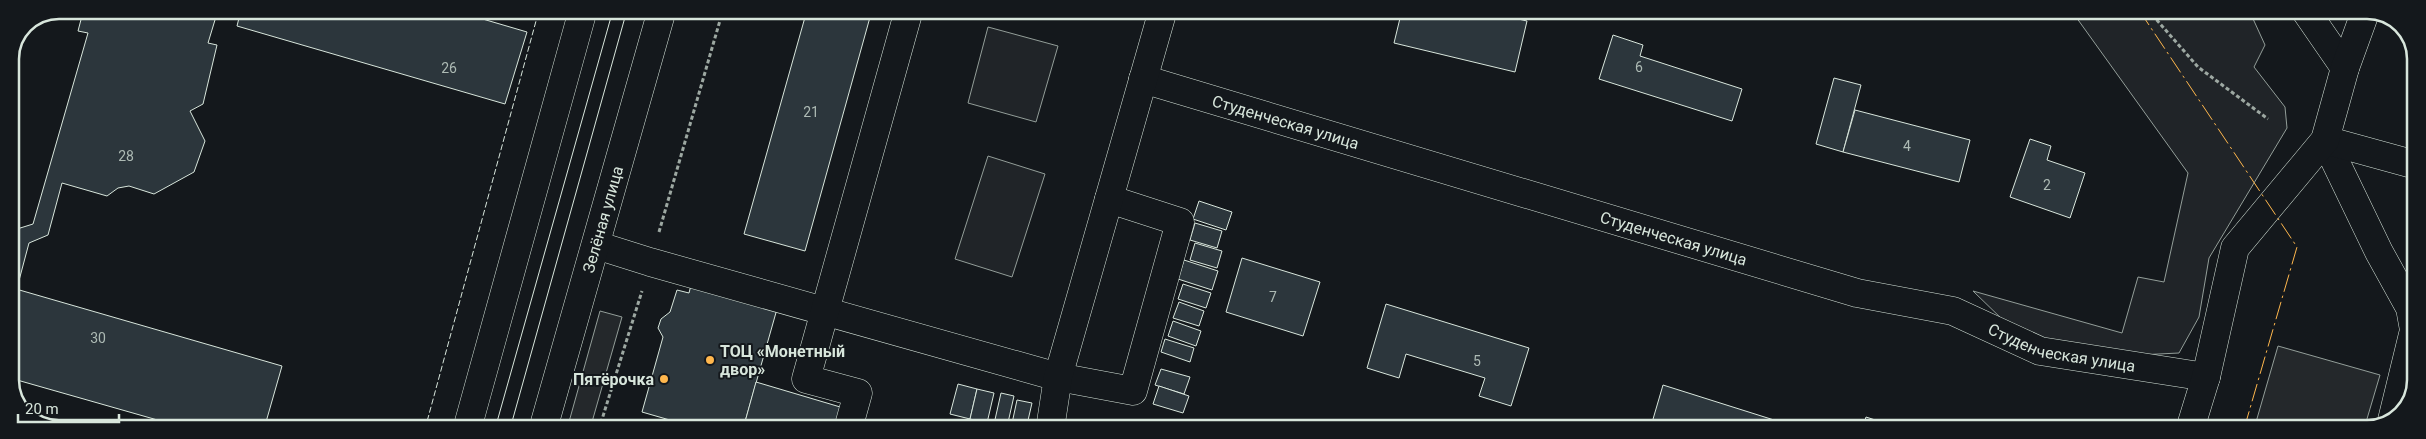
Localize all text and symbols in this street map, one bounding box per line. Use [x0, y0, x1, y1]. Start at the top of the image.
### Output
house number: 6 [1635, 59, 1643, 75]
house number: 26 [441, 60, 457, 76]
street label: Студенческая улица [1210, 91, 1361, 153]
house number: 21 [803, 104, 819, 120]
house number: 4 [1903, 138, 1911, 154]
house number: 28 [118, 148, 134, 164]
street label: Зелёная улица [578, 164, 627, 275]
house number: 2 [2043, 177, 2051, 193]
street label: Студенческая улица [1598, 207, 1749, 269]
house number: 7 [1269, 289, 1277, 305]
street label: Студенческая улица [1985, 319, 2137, 375]
house number: 30 [90, 330, 106, 346]
place label: ТОЦ «Монетный двор» [720, 342, 845, 379]
house number: 5 [1473, 353, 1481, 369]
marker: ТОЦ «Монетный двор» [704, 354, 716, 366]
place label: Пятёрочка [573, 370, 654, 389]
marker: Пятёрочка [658, 373, 670, 385]
scale bar [18, 392, 119, 424]
text: 20 m [25, 400, 59, 418]

